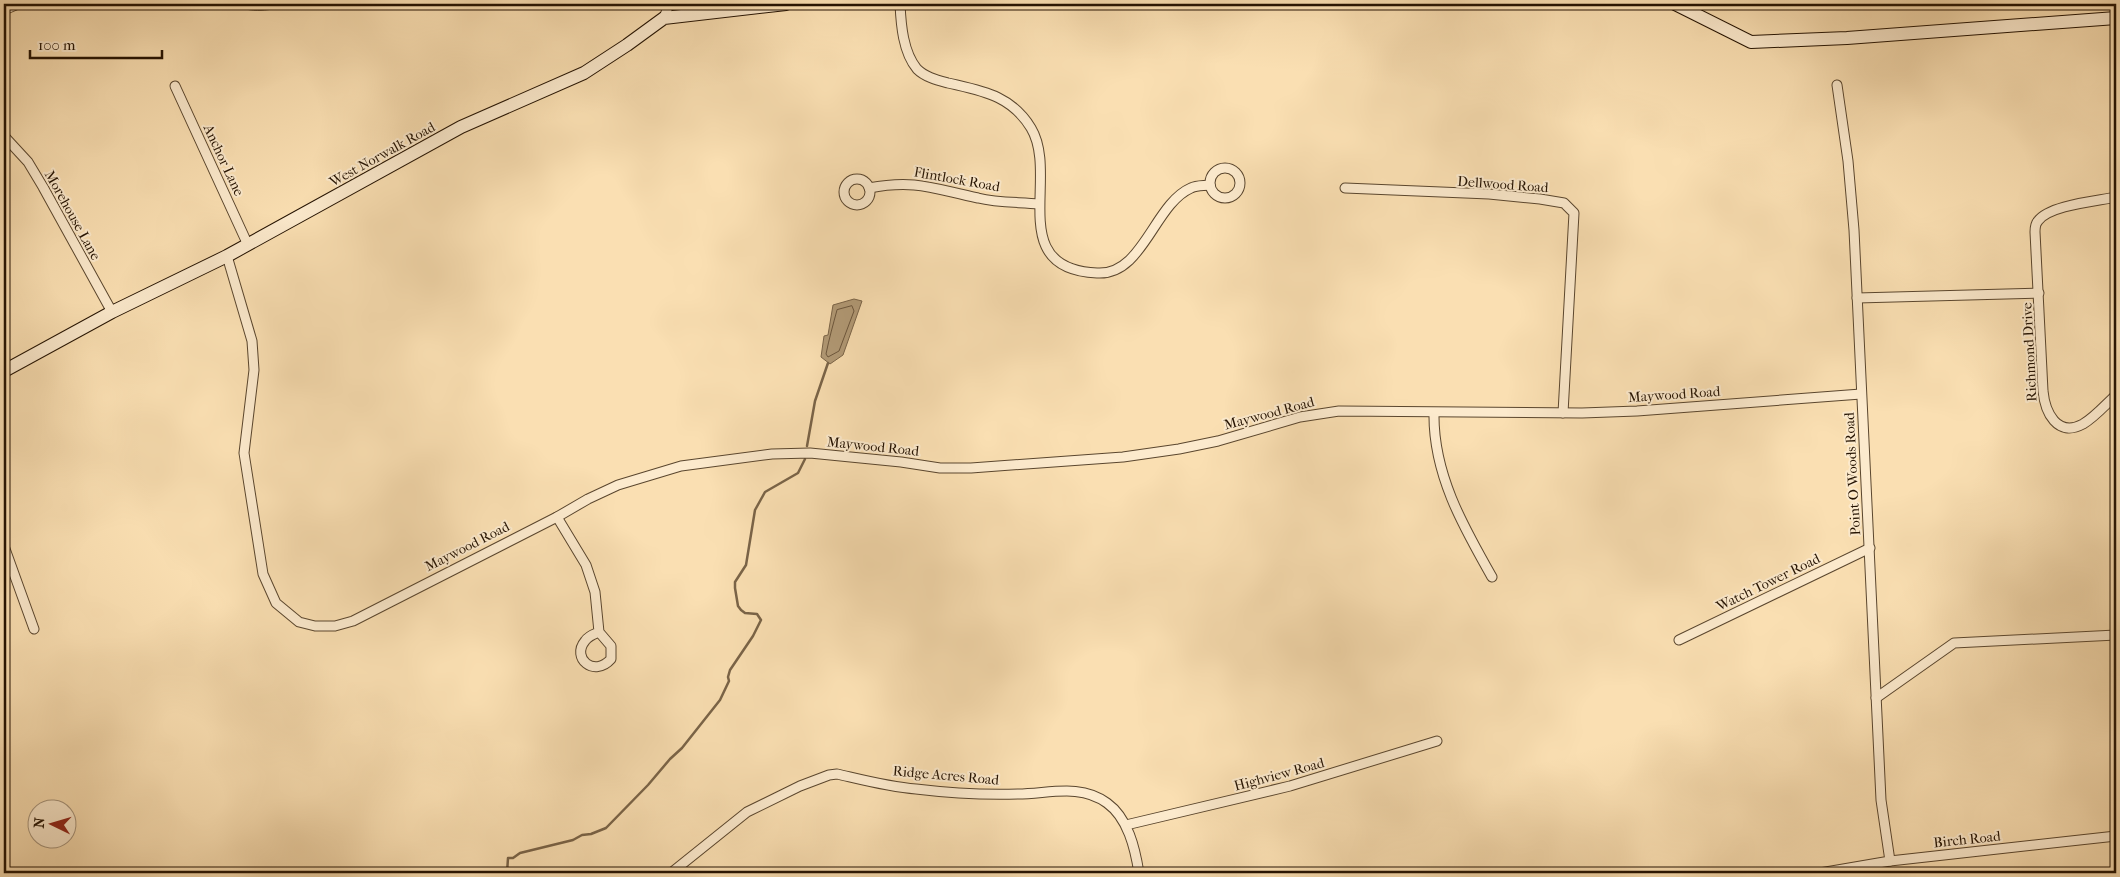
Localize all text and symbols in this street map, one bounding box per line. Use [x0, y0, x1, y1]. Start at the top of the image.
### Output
scale bar [30, 28, 162, 60]
text: 100 m [38, 36, 76, 54]
street label: West Norwalk Road [326, 118, 438, 191]
street label: Anchor Lane [199, 121, 248, 199]
street label: Flintlock Road [913, 164, 1002, 195]
street label: Morehouse Lane [41, 167, 104, 263]
street label: Dellwood Road [1457, 173, 1549, 196]
street label: Richmond Drive [2018, 302, 2041, 402]
street label: Maywood Road [1627, 383, 1721, 406]
street label: Maywood Road [1222, 393, 1316, 434]
street label: Point O Woods Road [1841, 412, 1864, 536]
street label: Maywood Road [826, 433, 920, 460]
street label: Maywood Road [422, 518, 513, 575]
street label: Watch Tower Road [1713, 550, 1823, 615]
street label: Highview Road [1232, 754, 1326, 795]
street label: Ridge Acres Road [892, 762, 1000, 789]
north arrow [28, 800, 78, 850]
text: N [31, 817, 49, 829]
street label: Birch Road [1933, 827, 2002, 851]

